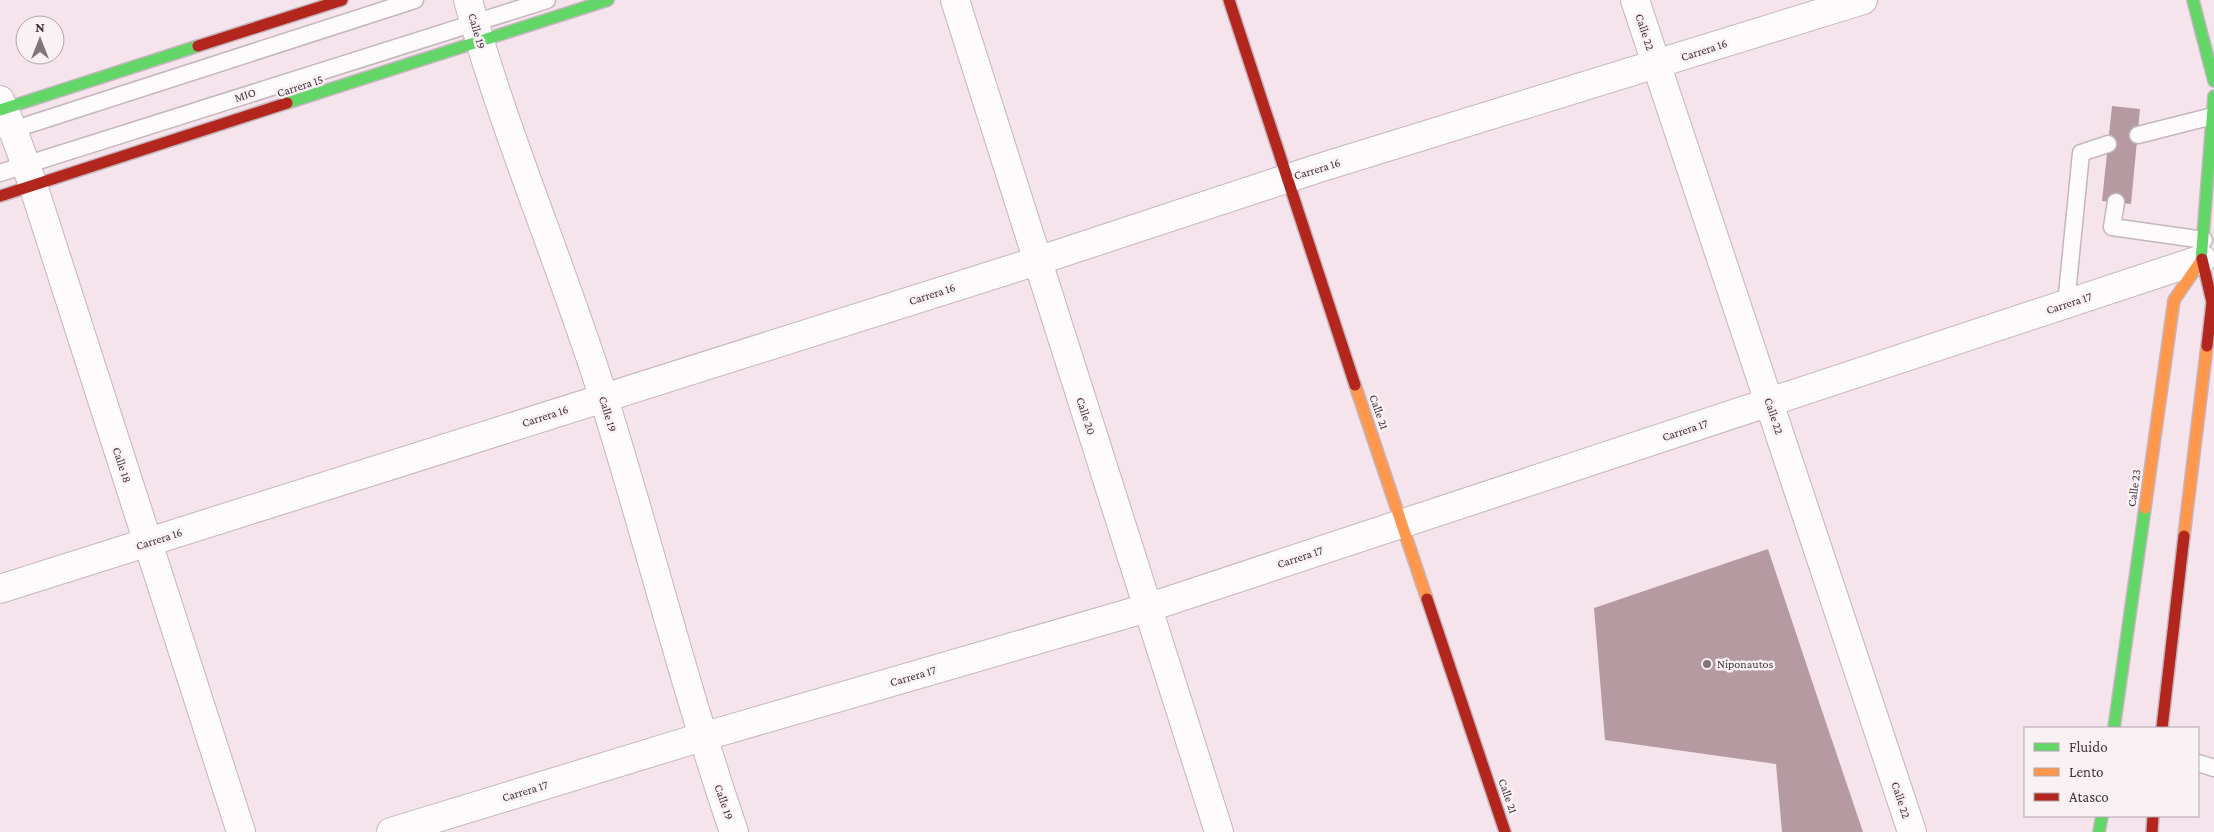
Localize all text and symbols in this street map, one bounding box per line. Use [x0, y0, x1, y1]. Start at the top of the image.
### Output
street label: Calle 19 [465, 12, 489, 50]
street label: Calle 22 [1633, 12, 1658, 52]
north arrow [15, 15, 65, 65]
text: N [35, 19, 45, 35]
street label: Carrera 16 [1679, 36, 1729, 64]
street label: Carrera 15 [275, 72, 325, 100]
street label: MIO [233, 85, 257, 105]
street label: Carrera 16 [1292, 155, 1342, 183]
street label: Carrera 16 [907, 280, 957, 308]
street label: Carrera 17 [2044, 289, 2094, 317]
street label: Calle 21 [1367, 393, 1392, 431]
street label: Calle 19 [596, 395, 620, 433]
street label: Calle 20 [1073, 395, 1099, 437]
street label: Calle 22 [1762, 396, 1787, 436]
street label: Carrera 16 [520, 402, 570, 430]
street label: Carrera 17 [1660, 416, 1710, 444]
street label: Calle 18 [110, 445, 134, 485]
street label: Calle 23 [2124, 468, 2144, 508]
street label: Carrera 16 [134, 525, 184, 553]
street label: Carrera 17 [1275, 543, 1325, 571]
place label: Niponautos [1717, 657, 1773, 671]
marker: Niponautos [1701, 658, 1713, 670]
street label: Carrera 17 [888, 663, 938, 689]
legend [2024, 727, 2199, 817]
text: Fluido [2069, 739, 2108, 755]
text: Lento [2069, 764, 2103, 780]
street label: Carrera 17 [500, 777, 550, 805]
street label: Calle 21 [1496, 777, 1521, 815]
street label: Calle 22 [1889, 780, 1914, 820]
street label: Calle 19 [711, 782, 737, 822]
text: Atasco [2069, 789, 2109, 805]

